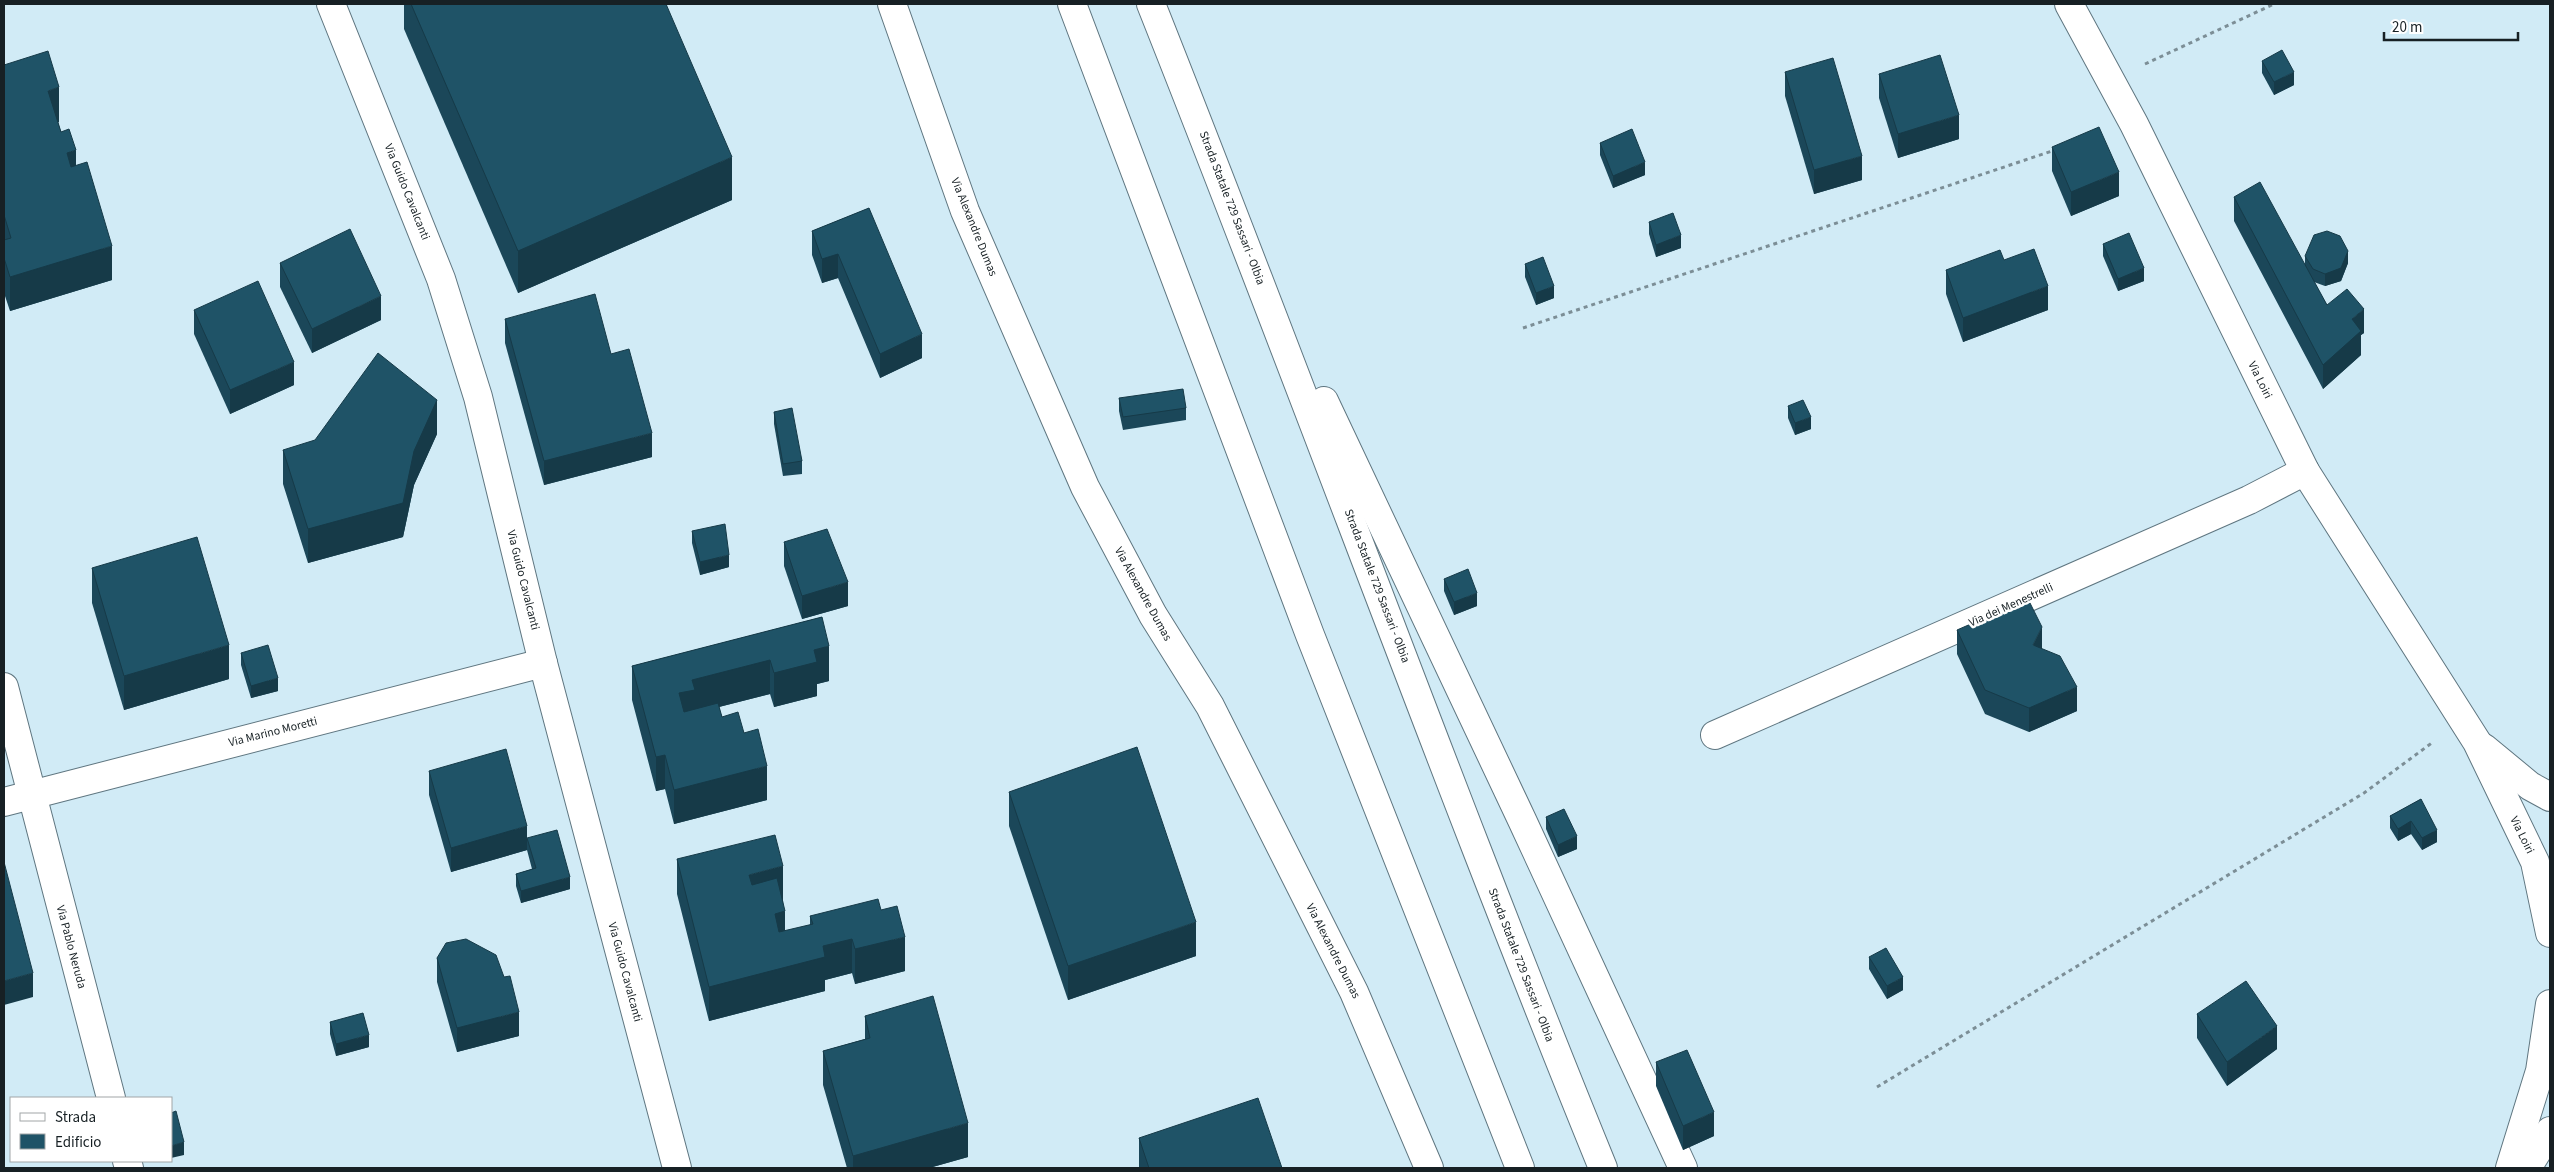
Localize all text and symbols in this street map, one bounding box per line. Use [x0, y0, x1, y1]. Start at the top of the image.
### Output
scale bar [2384, 10, 2518, 42]
text: 20 m [2392, 17, 2422, 38]
street label: Strada Statale 729 Sassari - Olbia [1195, 129, 1269, 287]
street label: Via Guido Cavalcanti [380, 141, 434, 243]
street label: Via Alexandre Dumas [946, 175, 1002, 279]
street label: Via Loiri [2244, 358, 2276, 402]
street label: Strada Statale 729 Sassari - Olbia [1340, 507, 1414, 665]
street label: Via Guido Cavalcanti [502, 528, 544, 632]
street label: Via Alexandre Dumas [1110, 544, 1176, 644]
street label: Via dei Menestrelli [1966, 579, 2056, 631]
street label: Via Marino Moretti [227, 713, 319, 751]
street label: Via Loiri [2506, 813, 2538, 857]
street label: Strada Statale 729 Sassari - Olbia [1484, 886, 1558, 1044]
street label: Via Alexandre Dumas [1302, 900, 1364, 1002]
street label: Via Pablo Neruda [52, 903, 90, 991]
street label: Via Guido Cavalcanti [604, 920, 646, 1024]
legend [10, 1097, 172, 1162]
text: Strada [55, 1107, 96, 1128]
text: Edificio [55, 1132, 102, 1153]

